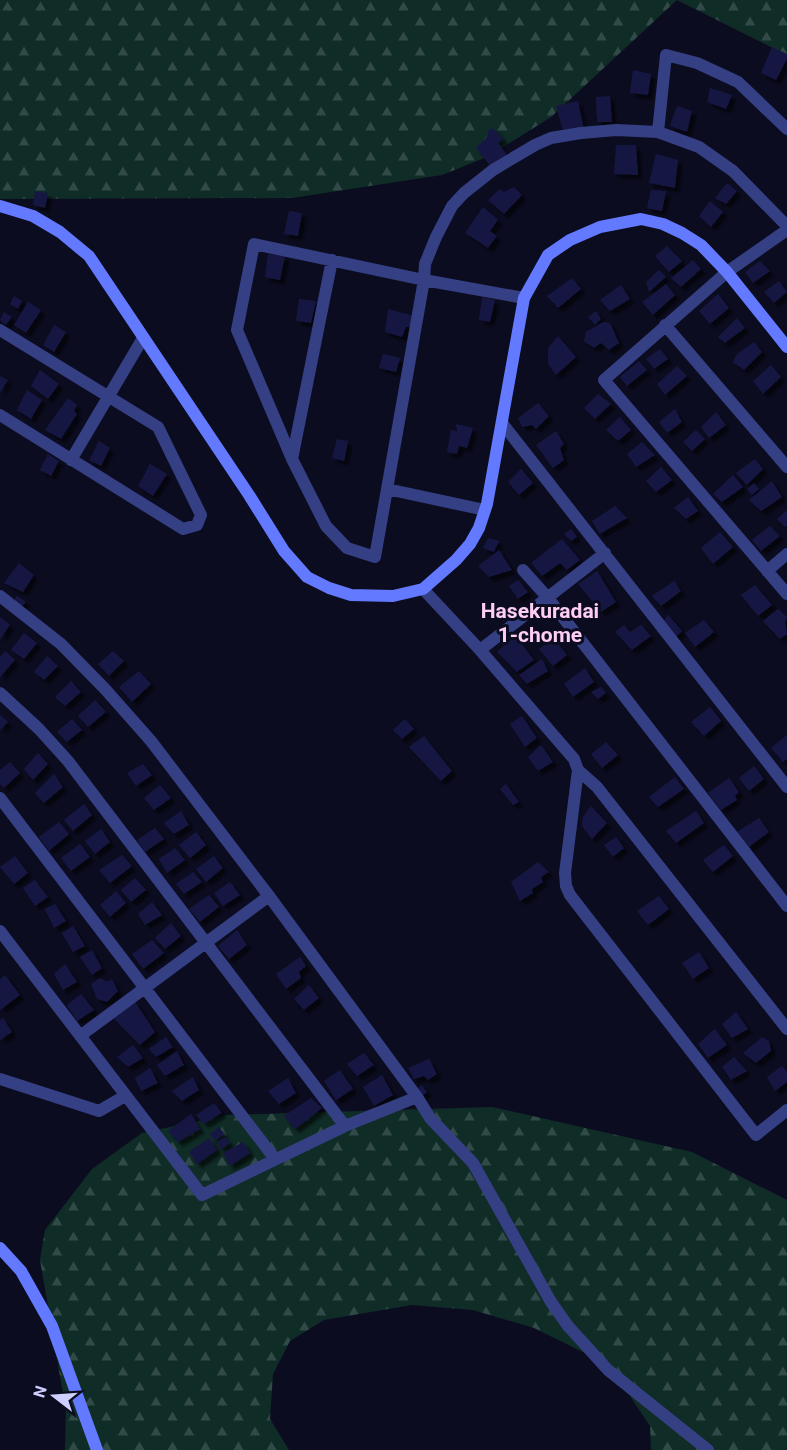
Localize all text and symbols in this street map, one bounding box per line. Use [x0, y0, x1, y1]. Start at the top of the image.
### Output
district label: Hasekuradai 1-chome [481, 599, 599, 647]
north arrow [24, 1366, 84, 1426]
text: N [29, 1384, 51, 1400]

